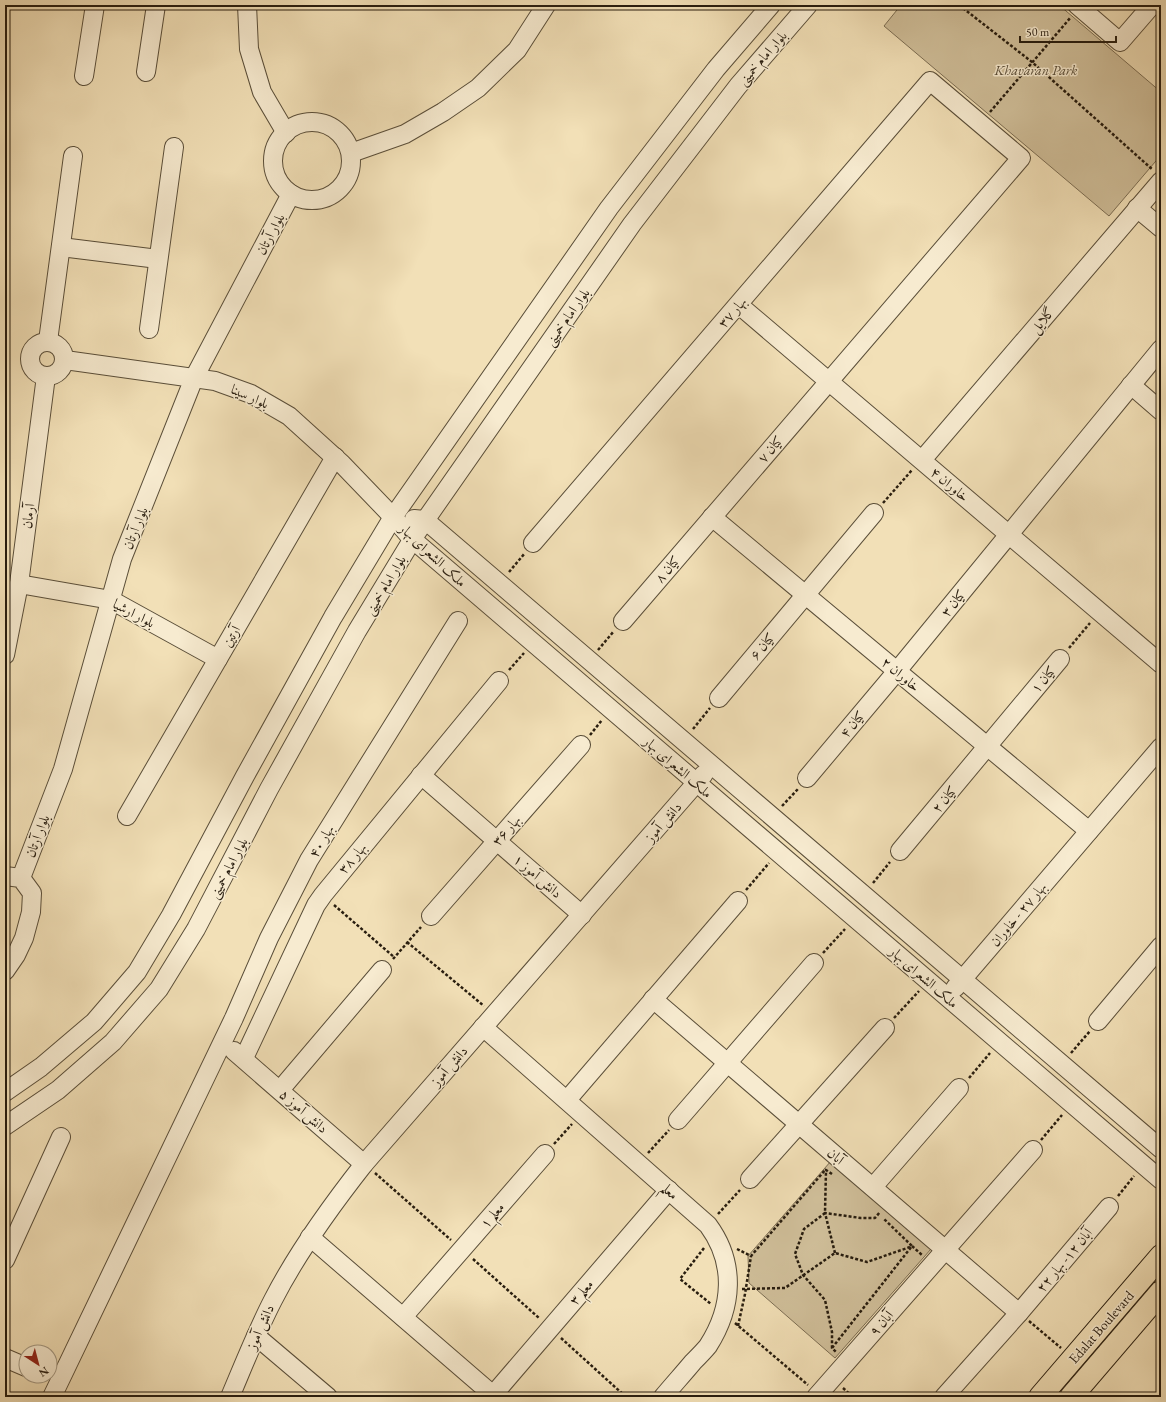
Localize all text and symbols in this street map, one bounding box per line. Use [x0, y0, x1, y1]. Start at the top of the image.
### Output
scale bar [1020, 18, 1116, 44]
text: 50 m [1026, 24, 1050, 40]
street label: بلوار امام خمینی [733, 27, 794, 92]
park label: Khavaran Park [994, 61, 1078, 79]
street label: بلوار آرتان [252, 210, 289, 258]
street label: بلوار امام خمینی [540, 284, 597, 352]
street label: بهار ۳۷ [714, 293, 751, 332]
street label: گلایل [1026, 303, 1060, 338]
street label: بلوار سینا [228, 380, 272, 413]
street label: کیان ۷ [753, 432, 787, 466]
street label: خاوران ۴ [927, 463, 973, 505]
street label: آرمان [17, 500, 39, 530]
street label: بلوار آرتان [118, 504, 152, 552]
street label: ملک الشعرای بهار [393, 518, 470, 591]
street label: بلوار امام خمینی [360, 551, 414, 620]
street label: کیان ۸ [650, 552, 684, 586]
street label: کیان ۳ [937, 586, 970, 620]
street label: بلوار ارشیا [110, 594, 159, 632]
street label: آرتین [218, 620, 245, 650]
street label: کیان ۶ [745, 629, 779, 663]
street label: خاوران ۲ [878, 653, 924, 695]
street label: کیان ۱ [1026, 662, 1060, 696]
street label: کیان ۴ [835, 707, 869, 741]
street label: ملک الشعرای بهار [638, 731, 716, 803]
street label: کیان ۲ [927, 782, 961, 816]
street label: دانش آموز [639, 798, 686, 848]
street label: بهار ۳۶ [488, 811, 525, 850]
street label: بلوار آرتان [21, 812, 54, 860]
street label: بهار ۴۰ [304, 821, 339, 861]
street label: بلوار امام خمینی [204, 834, 255, 904]
street label: بهار ۳۸ [334, 839, 371, 878]
street label: دانش آموز ۱ [509, 850, 566, 903]
street label: بهار ۲۷ - خاوران [986, 878, 1051, 951]
street label: ملک الشعرای بهار [884, 941, 962, 1013]
street label: دانش آموز [425, 1042, 472, 1092]
street label: دانش آموز ۵ [275, 1085, 332, 1138]
street label: آبان [824, 1144, 850, 1170]
street label: معلم [654, 1179, 682, 1208]
street label: معلم ۱ [476, 1198, 513, 1236]
street label: آبان ۱۲- بهار ۲۲ [1032, 1223, 1098, 1296]
street label: معلم ۳ [565, 1275, 602, 1313]
street label: Edalat Boulevard [1064, 1286, 1138, 1367]
street label: دانش آموز [241, 1302, 279, 1355]
street label: آبان ۹ [865, 1305, 898, 1339]
north arrow [18, 1344, 58, 1384]
text: N [36, 1364, 52, 1380]

